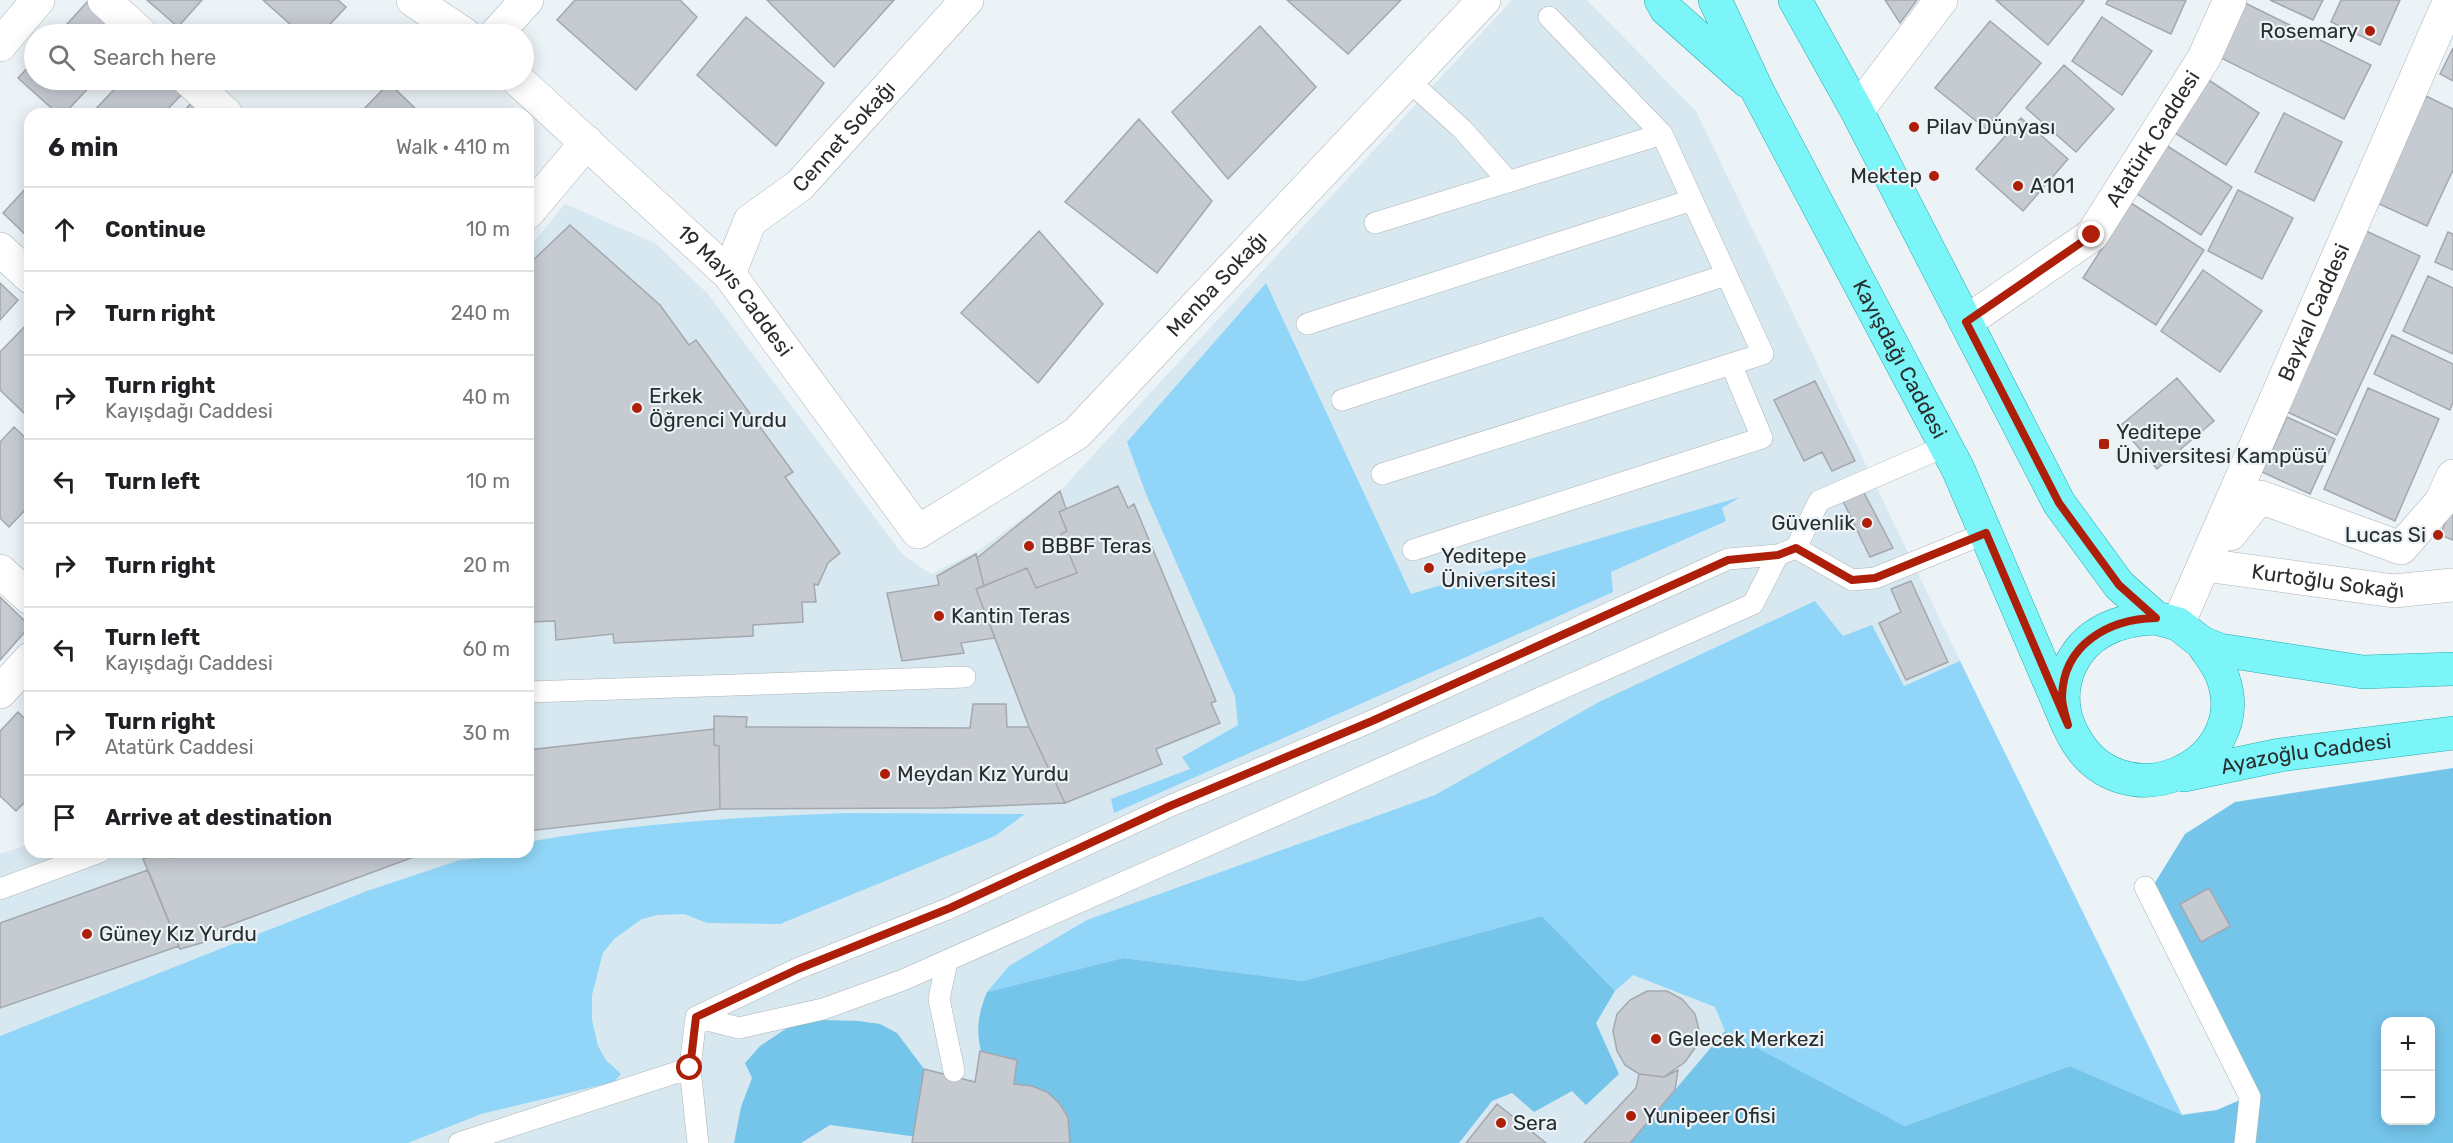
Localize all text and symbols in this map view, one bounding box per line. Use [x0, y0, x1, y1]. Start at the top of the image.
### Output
place label: Rosemary [2260, 18, 2358, 43]
search box [24, 24, 534, 90]
marker: Rosemary [2363, 24, 2377, 38]
icon: search [45, 41, 78, 74]
text: Search here [93, 44, 216, 71]
street label: Atatürk Caddesi [2100, 66, 2205, 211]
street label: Cennet Sokağı [787, 75, 900, 197]
place label: Pilav Dünyası [1926, 114, 2055, 139]
marker: Pilav Dünyası [1907, 120, 1921, 134]
text: 6 min [48, 132, 118, 163]
text: Walk · 410 m [396, 135, 510, 159]
place label: Mektep [1850, 163, 1922, 188]
marker: Mektep [1927, 169, 1941, 183]
place label: A101 [2030, 173, 2074, 198]
marker: A101 [2011, 179, 2025, 193]
icon: ahead [48, 213, 81, 246]
text: Continue [105, 216, 206, 243]
text: 10 m [466, 217, 510, 241]
street label: 19 Mayıs Caddesi [672, 220, 798, 361]
route end [2078, 221, 2104, 247]
street label: Menba Sokağı [1161, 226, 1272, 342]
street label: Baykal Caddesi [2272, 239, 2354, 385]
street label: Kayışdağı Caddesi [1848, 275, 1953, 443]
icon: right [48, 297, 81, 330]
text: Turn right [105, 300, 215, 327]
text: 240 m [451, 301, 510, 325]
text: Turn right [105, 372, 215, 399]
icon: right [48, 381, 81, 414]
place label: Erkek Öğrenci Yurdu [649, 383, 787, 432]
text: 40 m [462, 385, 510, 409]
text: Kayışdağı Caddesi [105, 399, 273, 423]
marker: Erkek Öğrenci Yurdu [630, 401, 644, 415]
place label: Yeditepe Üniversitesi Kampüsü [2116, 419, 2327, 468]
marker: Yeditepe Üniversitesi Kampüsü [2097, 437, 2111, 451]
icon: left [48, 465, 81, 498]
text: Turn left [105, 468, 200, 495]
text: 10 m [466, 469, 510, 493]
place label: Güvenlik [1771, 510, 1855, 535]
marker: Güvenlik [1860, 516, 1874, 530]
place label: Lucas Si [2345, 522, 2426, 547]
marker: Lucas Si [2431, 528, 2445, 542]
place label: BBBF Teras [1041, 533, 1152, 558]
marker: BBBF Teras [1022, 539, 1036, 553]
place label: Yeditepe Üniversitesi [1441, 543, 1556, 592]
icon: right [48, 549, 81, 582]
text: Turn right [105, 552, 215, 579]
text: 20 m [463, 553, 510, 577]
street label: Kurtoğlu Sokağı [2250, 559, 2405, 604]
marker: Yeditepe Üniversitesi [1422, 561, 1436, 575]
place label: Kantin Teras [951, 603, 1070, 628]
marker: Kantin Teras [932, 609, 946, 623]
text: Turn left [105, 624, 200, 651]
icon: left [48, 633, 81, 666]
text: 60 m [463, 637, 510, 661]
text: Kayışdağı Caddesi [105, 651, 273, 675]
text: Turn right [105, 708, 215, 735]
icon: right [48, 717, 81, 750]
text: 30 m [463, 721, 510, 745]
street label: Ayazoğlu Caddesi [2218, 728, 2393, 779]
text: Atatürk Caddesi [105, 735, 254, 759]
place label: Meydan Kız Yurdu [897, 761, 1069, 786]
marker: Meydan Kız Yurdu [878, 767, 892, 781]
icon: arrive [48, 801, 81, 834]
text: Arrive at destination [105, 804, 332, 831]
place label: Güney Kız Yurdu [99, 921, 257, 946]
marker: Güney Kız Yurdu [80, 927, 94, 941]
map controls [2381, 1017, 2435, 1125]
button: + [2381, 1017, 2435, 1071]
place label: Gelecek Merkezi [1668, 1026, 1824, 1051]
marker: Gelecek Merkezi [1649, 1032, 1663, 1046]
route start [676, 1054, 702, 1080]
button: − [2381, 1071, 2435, 1125]
place label: Yunipeer Ofisi [1643, 1103, 1776, 1128]
marker: Yunipeer Ofisi [1624, 1109, 1638, 1123]
place label: Sera [1513, 1110, 1557, 1135]
marker: Sera [1494, 1116, 1508, 1130]

